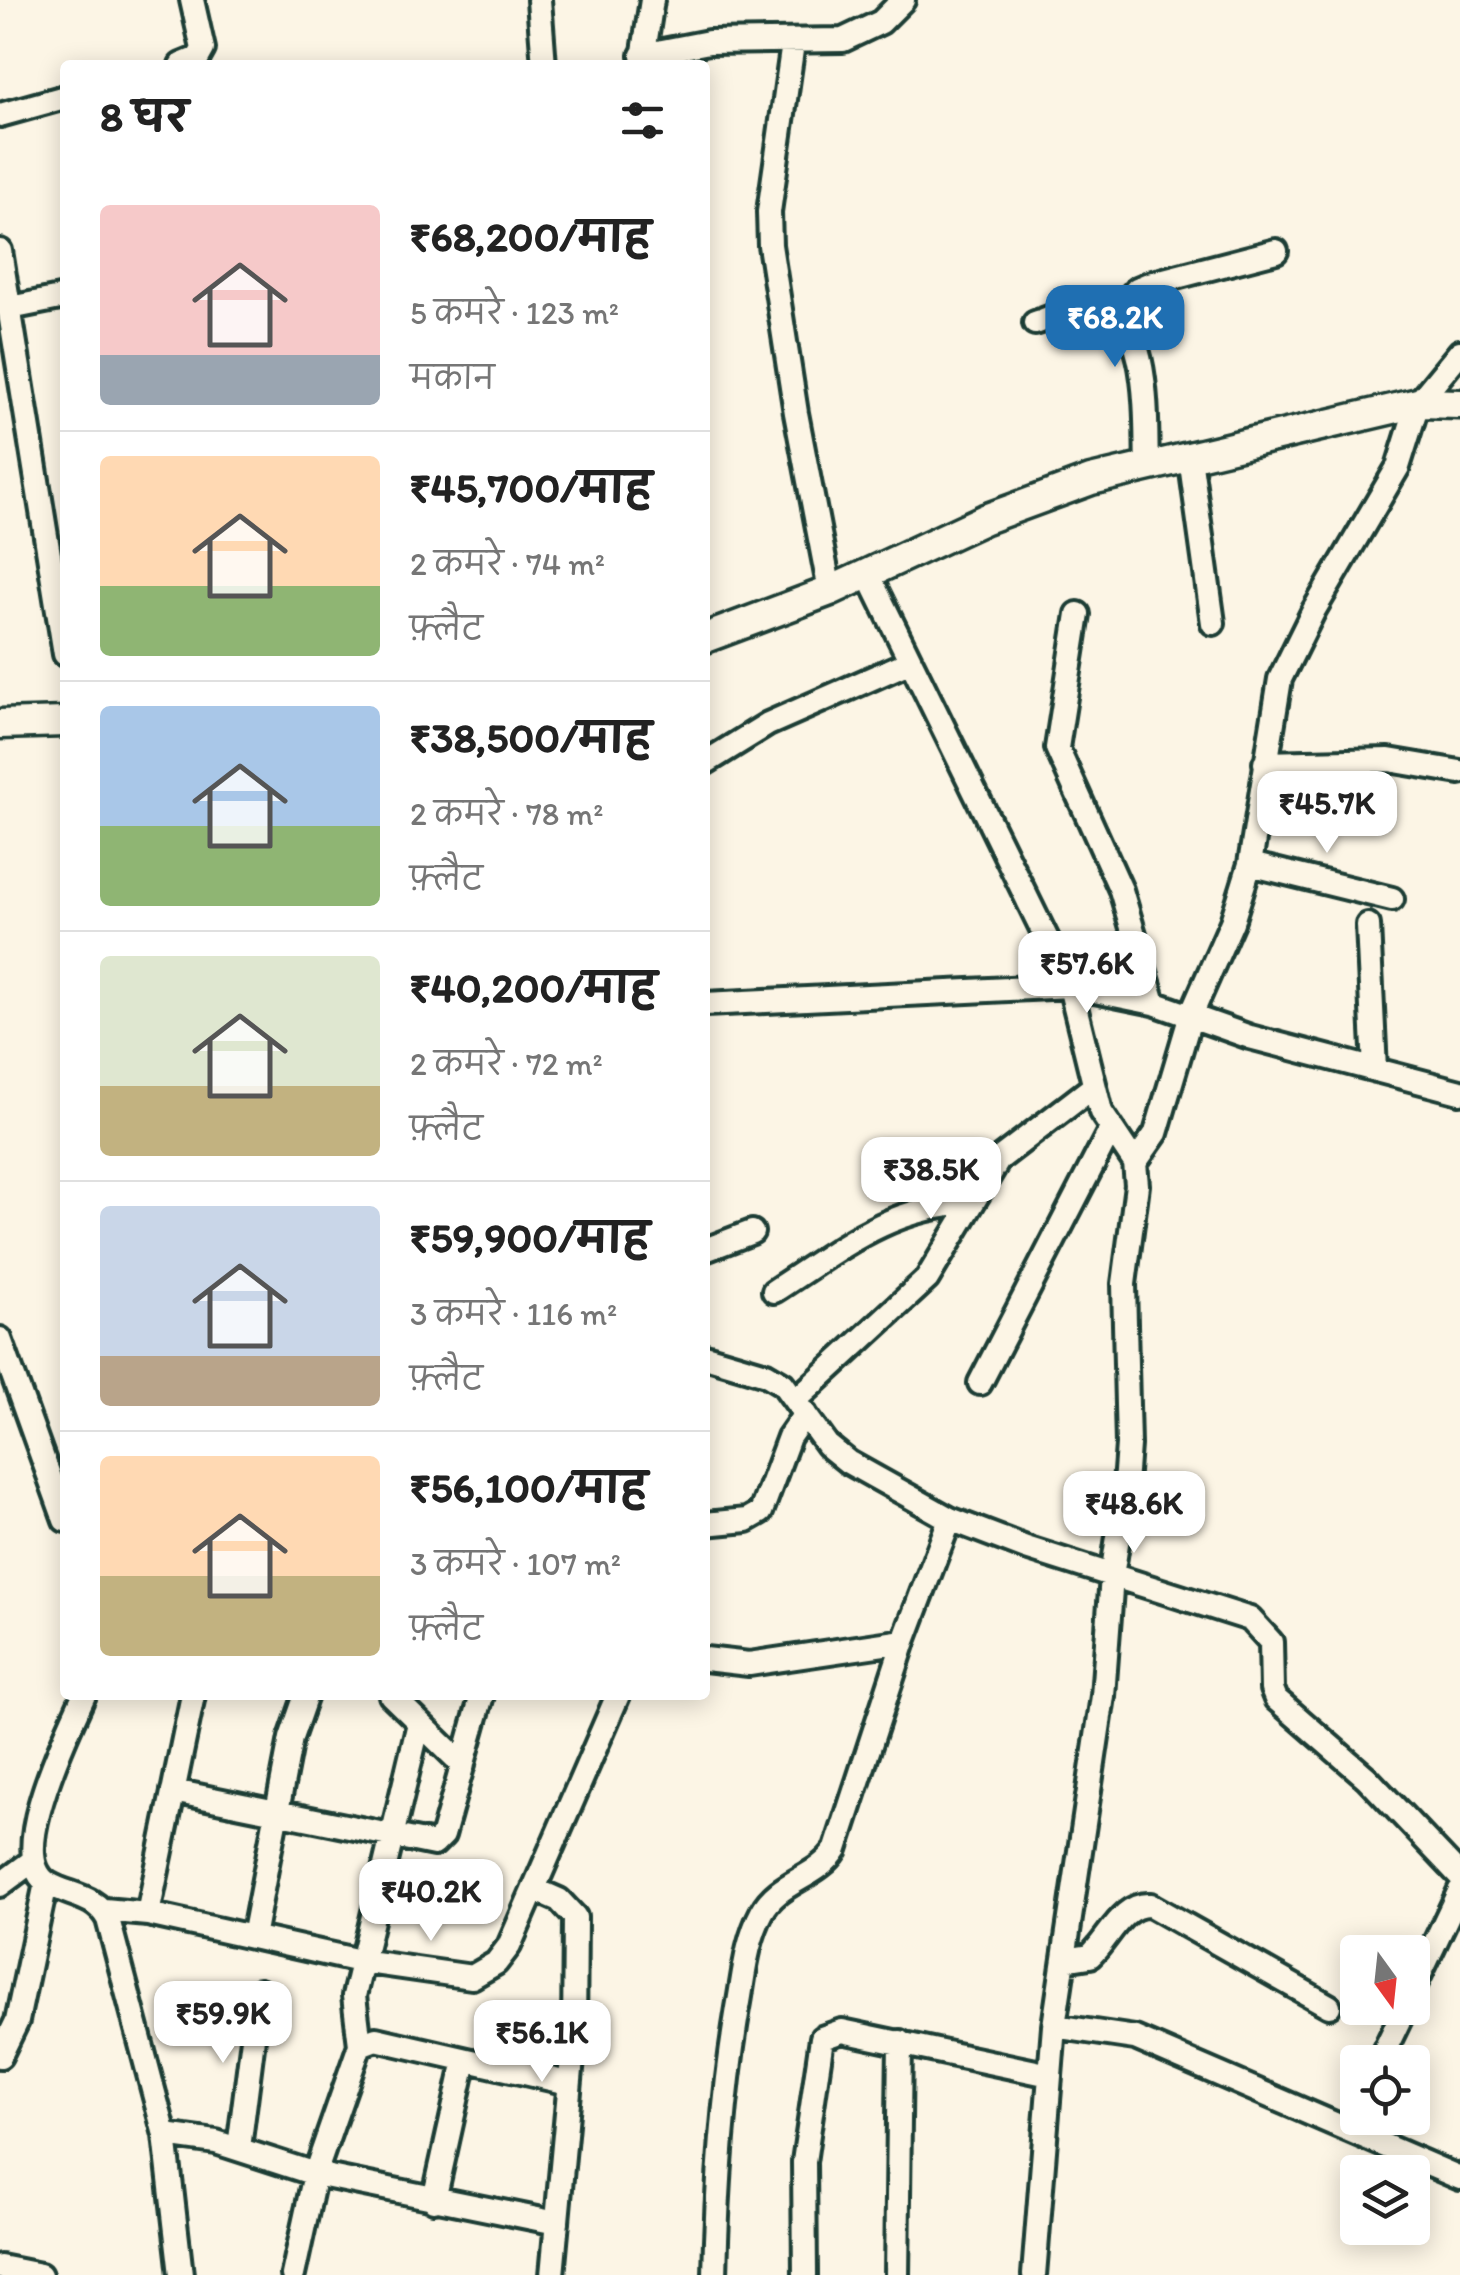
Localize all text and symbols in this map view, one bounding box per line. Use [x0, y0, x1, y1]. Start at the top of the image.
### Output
text: 8 घर [100, 91, 188, 142]
icon: filters [615, 93, 670, 148]
text: ₹68,200/माह [410, 211, 651, 262]
icon: home [180, 245, 300, 365]
pin: ₹68.2K [1034, 285, 1196, 370]
text: 5 कमरे · 123 m² [410, 294, 619, 332]
text: ₹68.2K [1067, 298, 1163, 336]
text: मकान [410, 359, 495, 397]
text: ₹45,700/माह [410, 462, 652, 513]
icon: home [180, 496, 300, 616]
text: 2 कमरे · 74 m² [410, 545, 605, 583]
text: फ़्लैट [410, 610, 483, 648]
text: ₹38,500/माह [410, 712, 652, 763]
icon: home [180, 746, 300, 866]
pin: ₹45.7K [1246, 771, 1408, 856]
text: ₹45.7K [1279, 784, 1375, 822]
text: 2 कमरे · 78 m² [410, 795, 603, 833]
text: फ़्लैट [410, 860, 483, 898]
pin: ₹57.6K [1006, 931, 1168, 1016]
text: ₹57.6K [1040, 944, 1134, 982]
text: ₹40,200/माह [410, 962, 657, 1013]
icon: home [180, 996, 300, 1116]
text: 2 कमरे · 72 m² [410, 1045, 603, 1083]
text: फ़्लैट [410, 1110, 483, 1148]
pin: ₹38.5K [850, 1137, 1012, 1222]
text: ₹38.5K [883, 1150, 979, 1188]
text: ₹59,900/माह [410, 1212, 650, 1263]
icon: home [180, 1246, 300, 1366]
text: 3 कमरे · 116 m² [410, 1295, 617, 1333]
text: फ़्लैट [410, 1360, 483, 1398]
text: ₹56,100/माह [410, 1462, 647, 1513]
pin: ₹48.6K [1053, 1471, 1215, 1556]
text: ₹48.6K [1085, 1484, 1183, 1522]
icon: home [180, 1496, 300, 1616]
text: 3 कमरे · 107 m² [410, 1545, 621, 1583]
text: फ़्लैट [410, 1610, 483, 1648]
pin: ₹40.2K [350, 1859, 512, 1944]
text: ₹40.2K [381, 1872, 481, 1910]
north arrow [1340, 1935, 1430, 2025]
map controls [1340, 1935, 1430, 2245]
pin: ₹59.9K [142, 1981, 304, 2066]
text: ₹59.9K [176, 1994, 270, 2032]
pin: ₹56.1K [461, 2000, 623, 2085]
text: ₹56.1K [496, 2013, 588, 2051]
button: locate [1340, 2045, 1430, 2135]
button: layers [1340, 2155, 1430, 2245]

